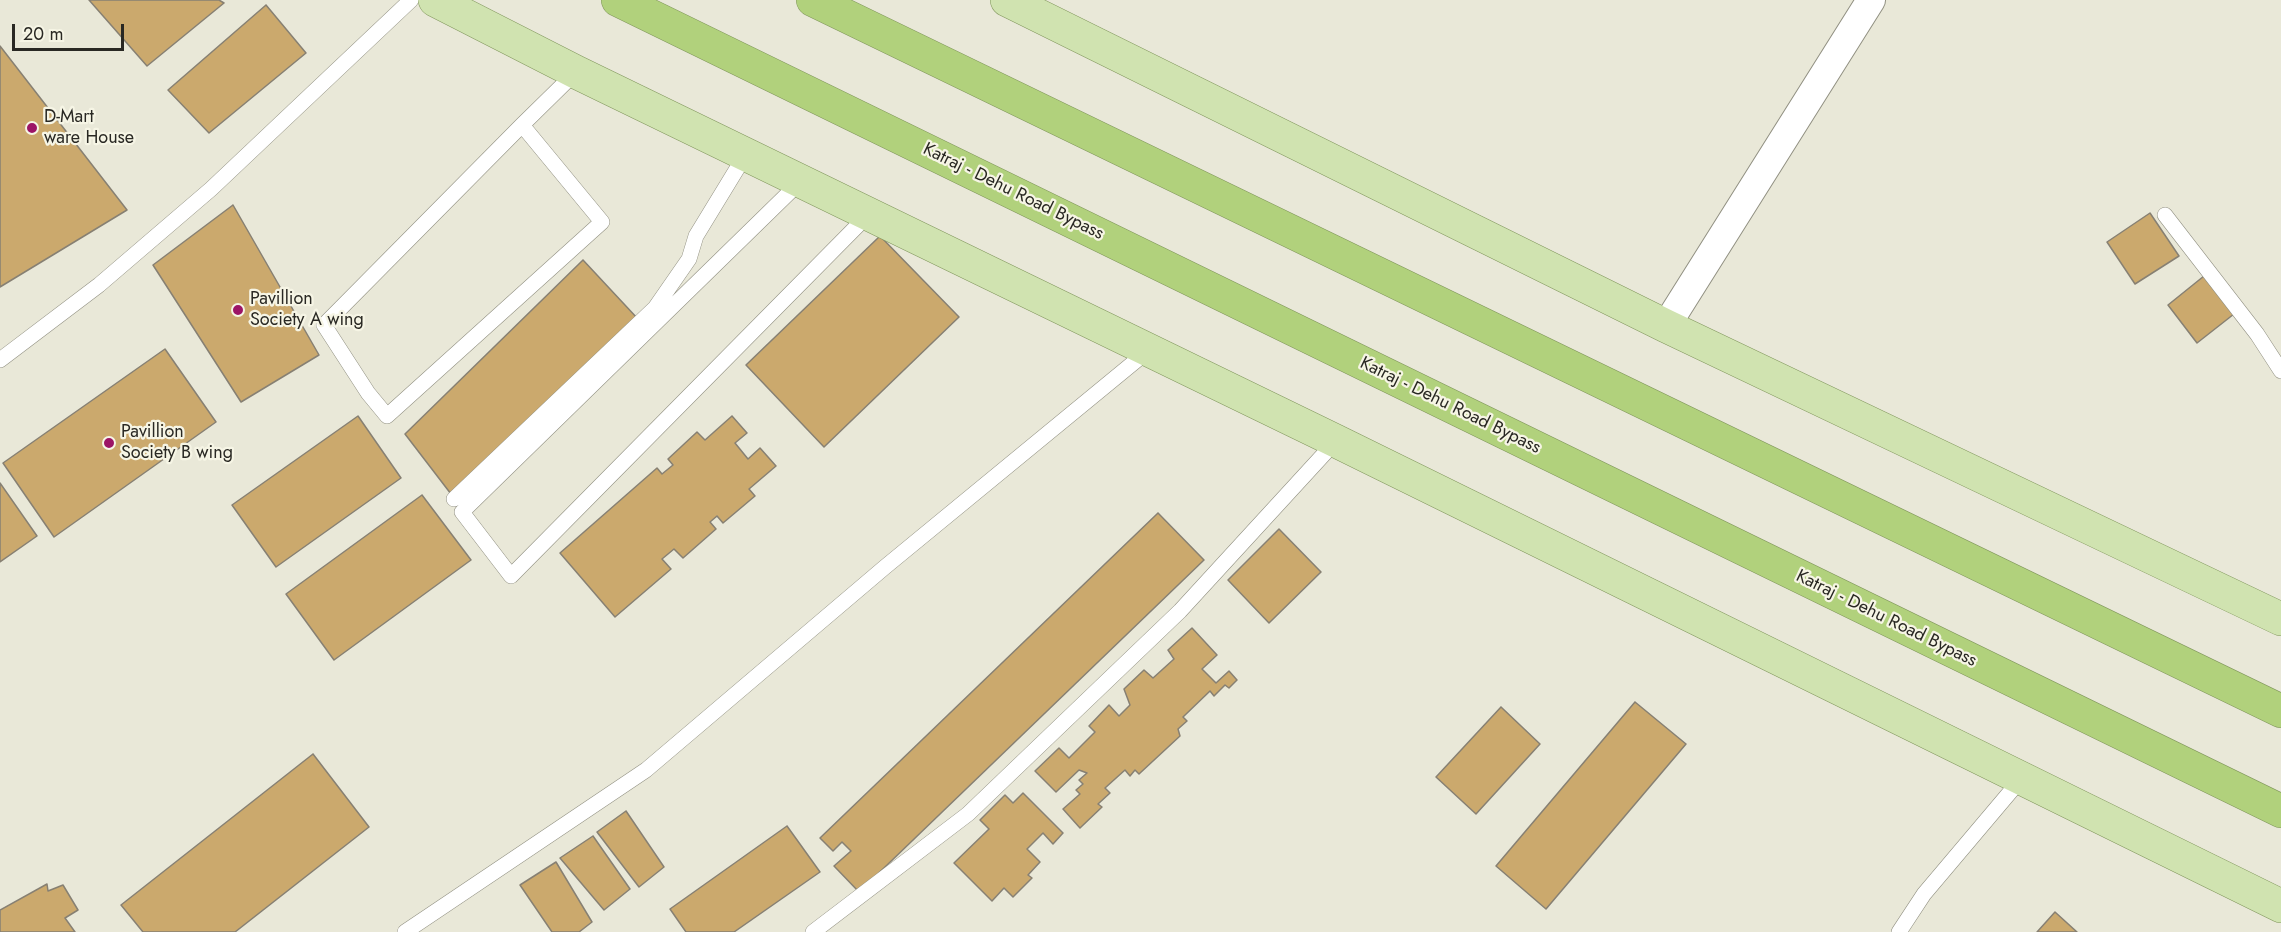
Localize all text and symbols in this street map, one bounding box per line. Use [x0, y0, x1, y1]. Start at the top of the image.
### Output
scale bar [15, 12, 128, 50]
text: 20 m [23, 21, 63, 47]
place label: D-Mart ware House [44, 107, 134, 150]
marker: D-Mart ware House [25, 121, 39, 135]
street label: Katraj - Dehu Road Bypass [919, 139, 1107, 245]
place label: Pavillion Society A wing [250, 289, 364, 332]
marker: Pavillion Society A wing [231, 303, 245, 317]
street label: Katraj - Dehu Road Bypass [1356, 353, 1544, 459]
place label: Pavillion Society B wing [121, 422, 233, 464]
marker: Pavillion Society B wing [102, 436, 116, 450]
street label: Katraj - Dehu Road Bypass [1792, 566, 1980, 672]

